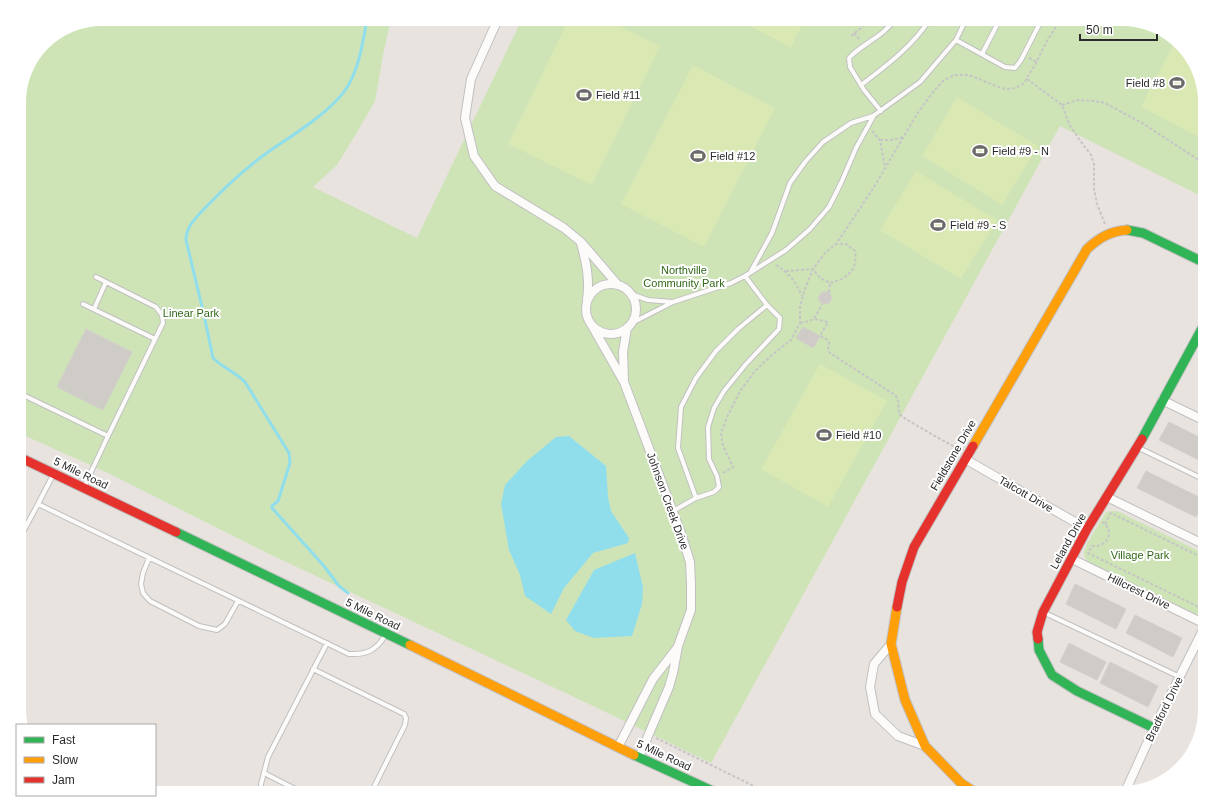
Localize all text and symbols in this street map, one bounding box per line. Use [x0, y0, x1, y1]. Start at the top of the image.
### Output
scale bar [1080, 16, 1157, 42]
text: 50 m [1086, 23, 1113, 37]
sports icon: Field #8 [1168, 74, 1186, 92]
place label: Field #8 [1126, 77, 1165, 89]
sports icon: Field #11 [575, 86, 593, 104]
place label: Field #11 [596, 89, 640, 101]
sports icon: Field #9 - N [971, 142, 989, 160]
place label: Field #9 - N [992, 145, 1049, 157]
sports icon: Field #12 [689, 147, 707, 165]
place label: Field #12 [710, 150, 755, 162]
sports icon: Field #9 - S [929, 216, 947, 234]
place label: Field #9 - S [950, 219, 1006, 231]
park label: Northville Community Park [643, 264, 725, 289]
park label: Linear Park [163, 307, 220, 319]
street label: Fieldstone Drive [928, 418, 978, 492]
sports icon: Field #10 [815, 426, 833, 444]
place label: Field #10 [836, 429, 881, 441]
street label: Johnson Creek Drive [645, 451, 691, 551]
street label: 5 Mile Road [52, 455, 110, 491]
street label: Talcott Drive [997, 474, 1055, 514]
street label: Leland Drive [1048, 511, 1088, 571]
park label: Village Park [1111, 549, 1170, 561]
street label: Hillcrest Drive [1106, 571, 1172, 611]
street label: 5 Mile Road [344, 596, 402, 632]
street label: Bradford Drive [1143, 674, 1185, 744]
legend [16, 724, 156, 796]
text: Fast [52, 733, 76, 747]
street label: 5 Mile Road [635, 737, 693, 773]
text: Slow [52, 753, 78, 767]
text: Jam [52, 773, 75, 787]

